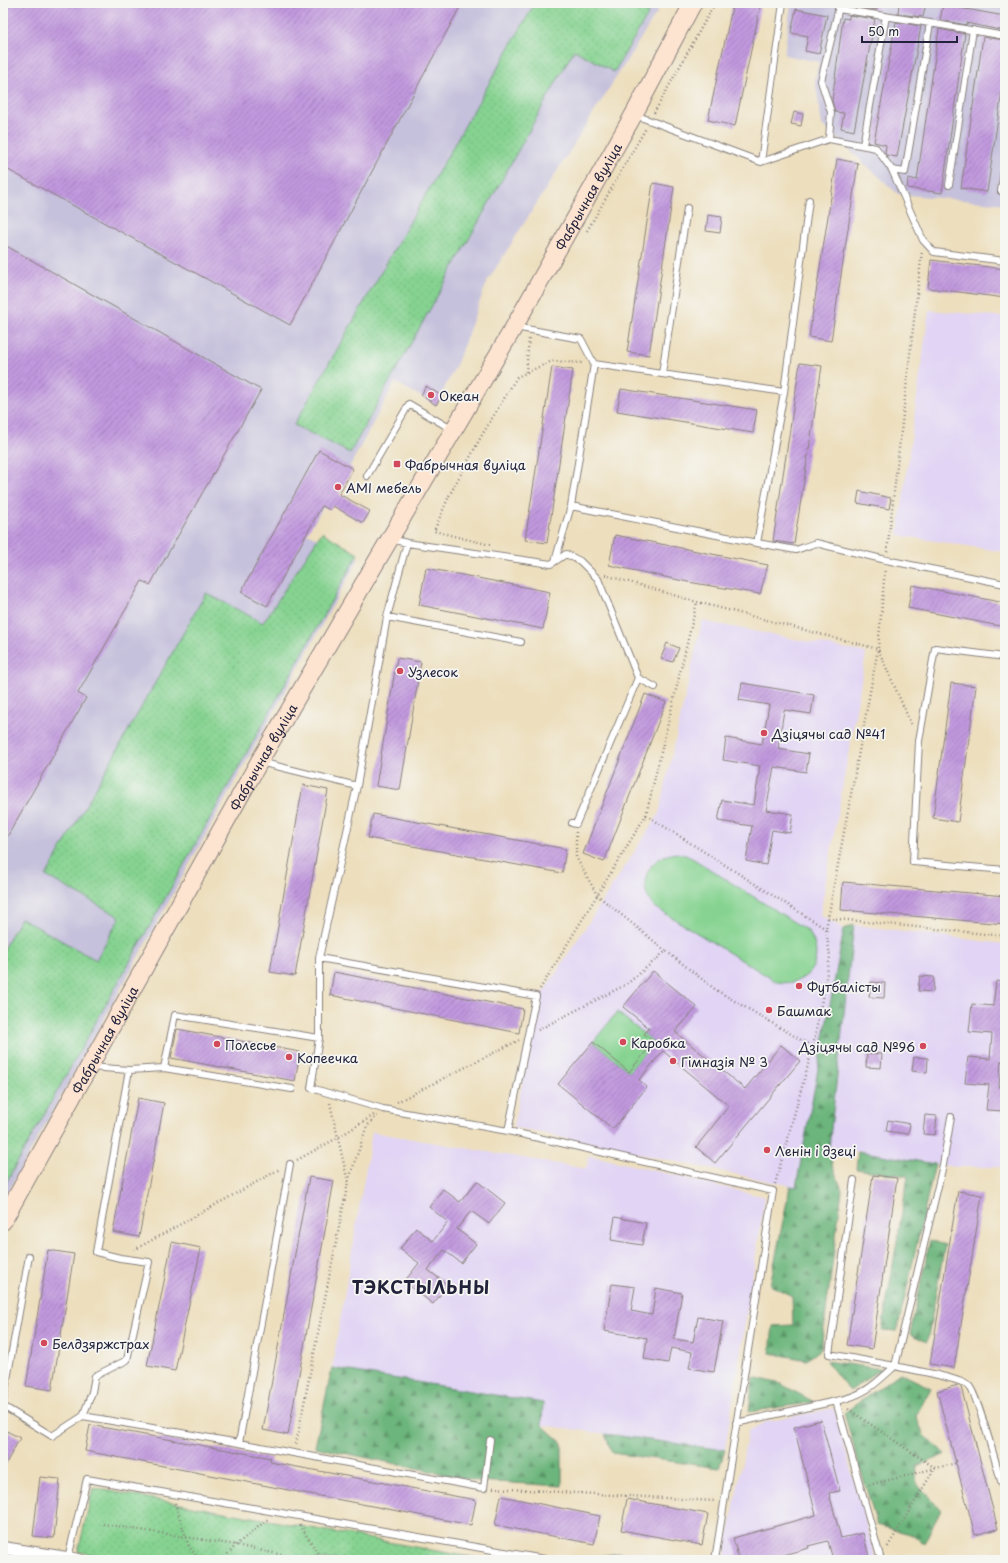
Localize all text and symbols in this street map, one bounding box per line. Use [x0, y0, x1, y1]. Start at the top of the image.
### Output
scale bar [862, 18, 957, 44]
text: 50 m [868, 22, 899, 40]
street label: Фабрычная вуліца [550, 139, 626, 253]
place label: Океан [439, 386, 479, 405]
marker: Океан [426, 390, 436, 400]
place label: Фабрычная вуліца [405, 455, 526, 474]
marker: Фабрычная вуліца [392, 459, 402, 469]
place label: AMI мебель [346, 478, 422, 497]
marker: AMI мебель [333, 482, 343, 492]
place label: Узлесок [408, 662, 458, 681]
marker: Узлесок [395, 666, 405, 676]
street label: Фабрычная вуліца [224, 699, 301, 814]
place label: Дзіцячы сад №41 [771, 724, 885, 743]
marker: Дзіцячы сад №41 [759, 728, 769, 738]
place label: Футбалісты [807, 977, 881, 996]
marker: Футбалісты [794, 981, 804, 991]
street label: Фабрычная вуліца [67, 982, 142, 1097]
place label: Башмак [777, 1001, 831, 1020]
marker: Башмак [764, 1005, 774, 1015]
place label: Каробка [631, 1033, 686, 1052]
place label: Полесье [225, 1035, 277, 1054]
marker: Каробка [618, 1037, 628, 1047]
place label: Дзіцячы сад №96 [798, 1037, 915, 1056]
marker: Полесье [212, 1039, 222, 1049]
marker: Дзіцячы сад №96 [918, 1041, 928, 1051]
place label: Копеечка [297, 1048, 359, 1067]
marker: Копеечка [284, 1052, 294, 1062]
place label: Гімназія № 3 [681, 1052, 768, 1071]
marker: Гімназія № 3 [668, 1056, 678, 1066]
place label: Ленін і дзеці [775, 1141, 856, 1160]
marker: Ленін і дзеці [762, 1145, 772, 1155]
district label: ТЭКСТЫЛЬНЫ [352, 1274, 490, 1300]
place label: Белдзяржстрах [52, 1334, 149, 1353]
marker: Белдзяржстрах [39, 1338, 49, 1348]

